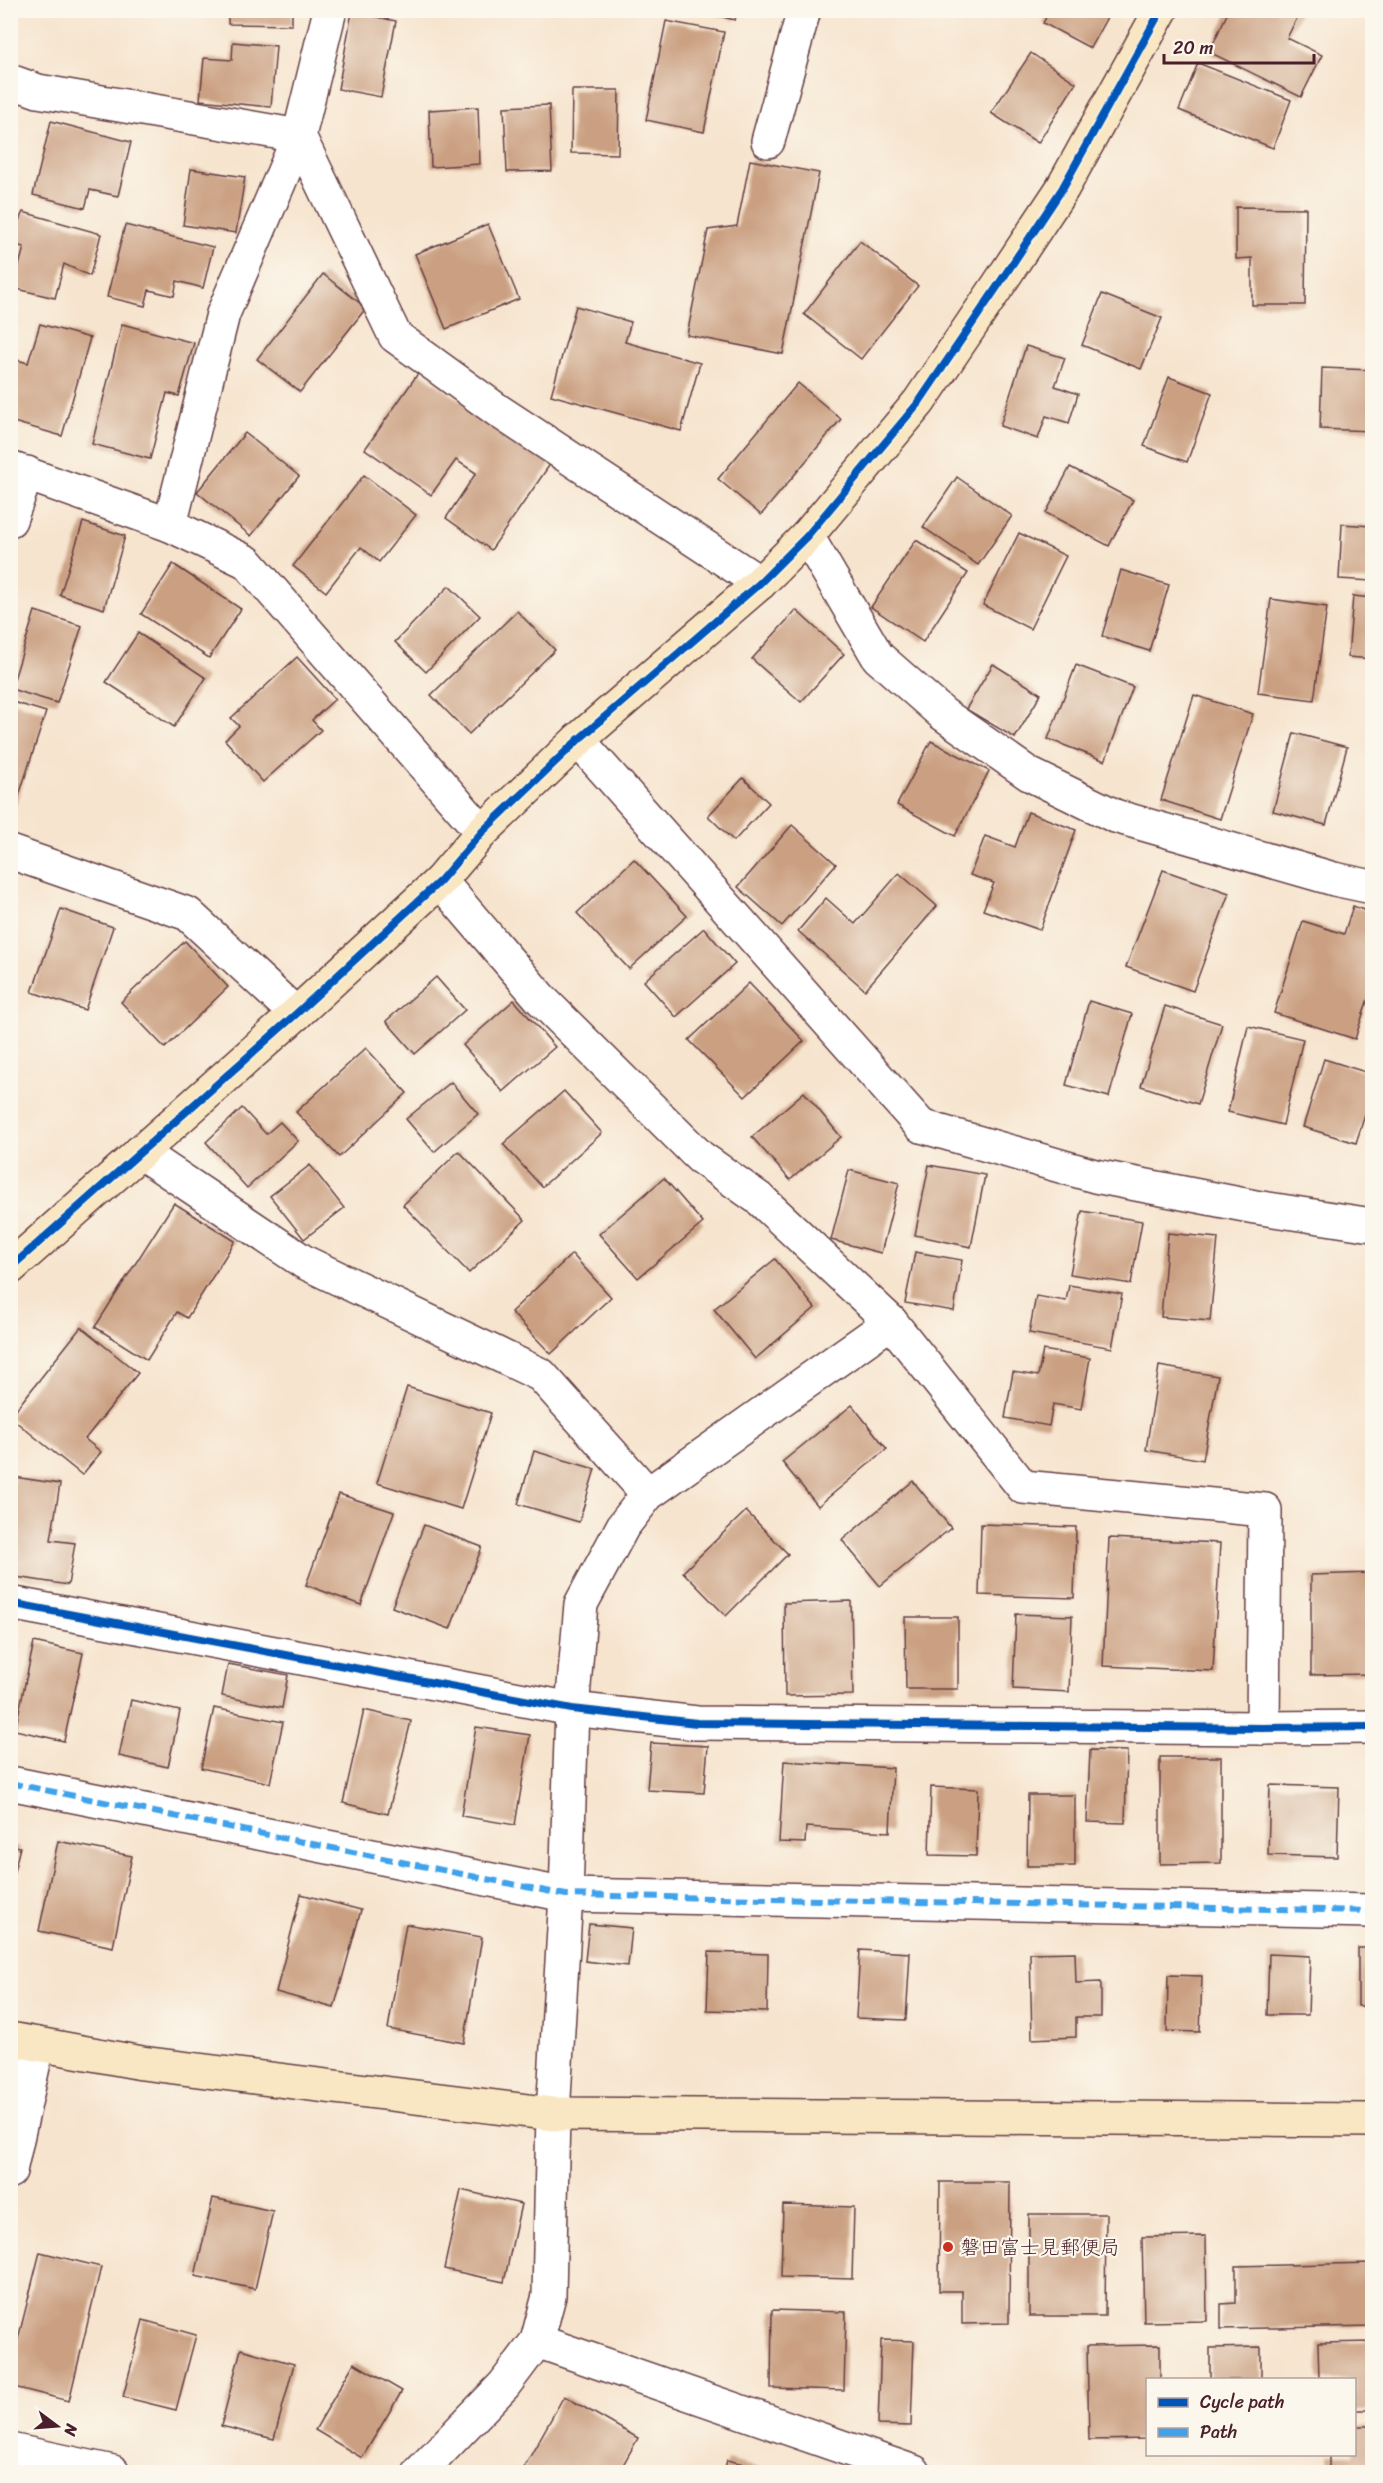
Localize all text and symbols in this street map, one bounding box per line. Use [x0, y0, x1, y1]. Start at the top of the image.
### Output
scale bar [1164, 27, 1314, 65]
text: 20 m [1173, 32, 1213, 64]
place label: 磐田富士見郵便局 [960, 2230, 1120, 2265]
marker: 磐田富士見郵便局 [941, 2240, 955, 2254]
legend [1146, 2378, 1356, 2456]
text: Cycle path [1200, 2386, 1284, 2418]
north arrow [27, 2396, 87, 2456]
text: Path [1200, 2416, 1237, 2448]
text: N [55, 2420, 87, 2440]

